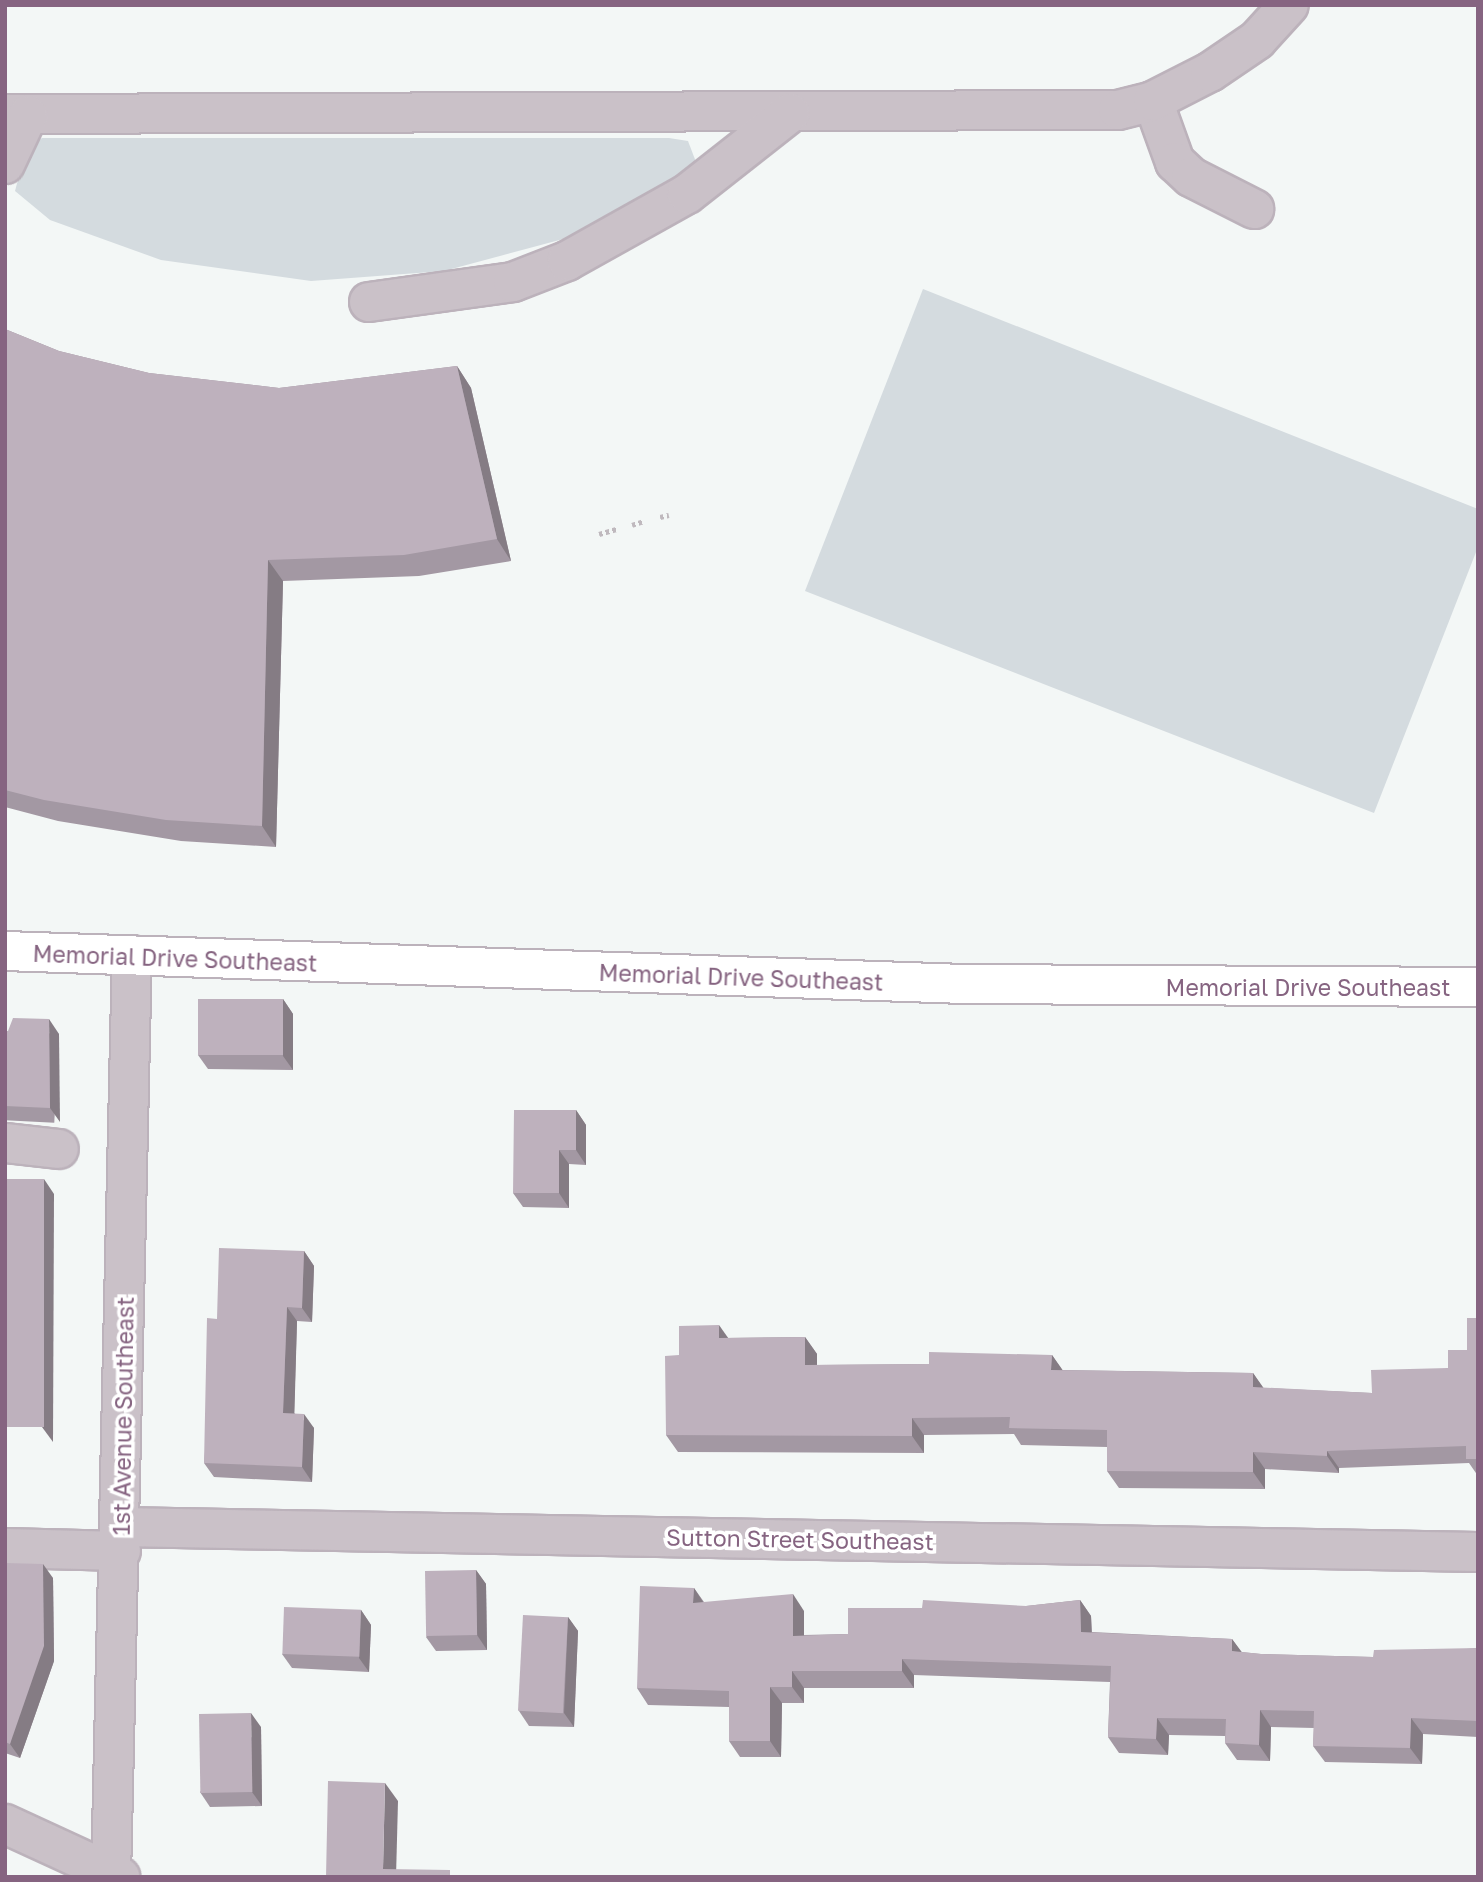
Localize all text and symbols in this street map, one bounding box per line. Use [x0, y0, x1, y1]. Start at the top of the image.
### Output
street label: Memorial Drive Southeast [32, 939, 318, 977]
street label: Memorial Drive Southeast [598, 958, 884, 996]
street label: Memorial Drive Southeast [1166, 973, 1450, 1001]
street label: 1st Avenue Southeast [107, 1296, 139, 1536]
street label: Sutton Street Southeast [666, 1523, 934, 1555]

